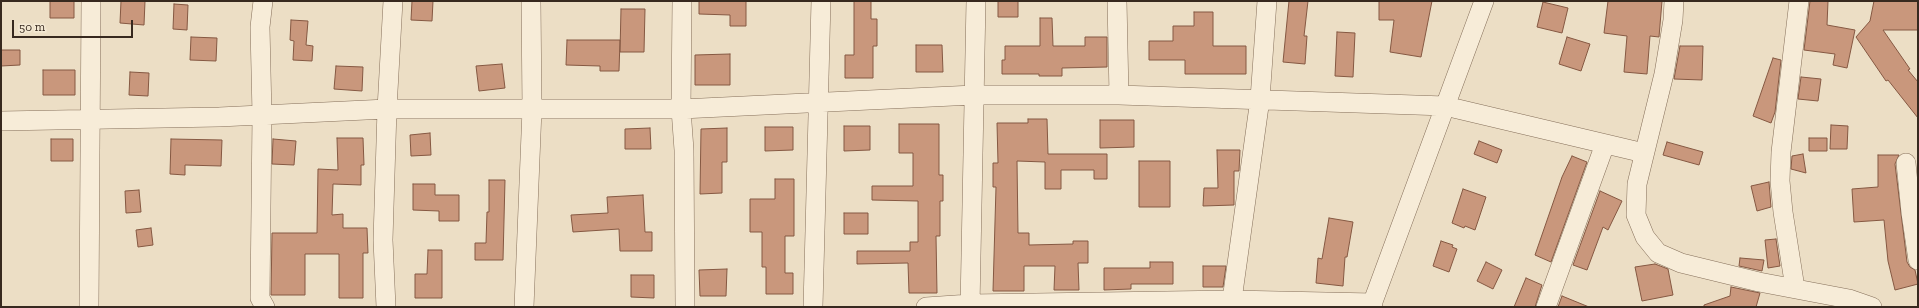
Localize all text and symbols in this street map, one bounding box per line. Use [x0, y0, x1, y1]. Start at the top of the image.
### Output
scale bar [14, 12, 135, 38]
text: 50 m [19, 20, 45, 34]

